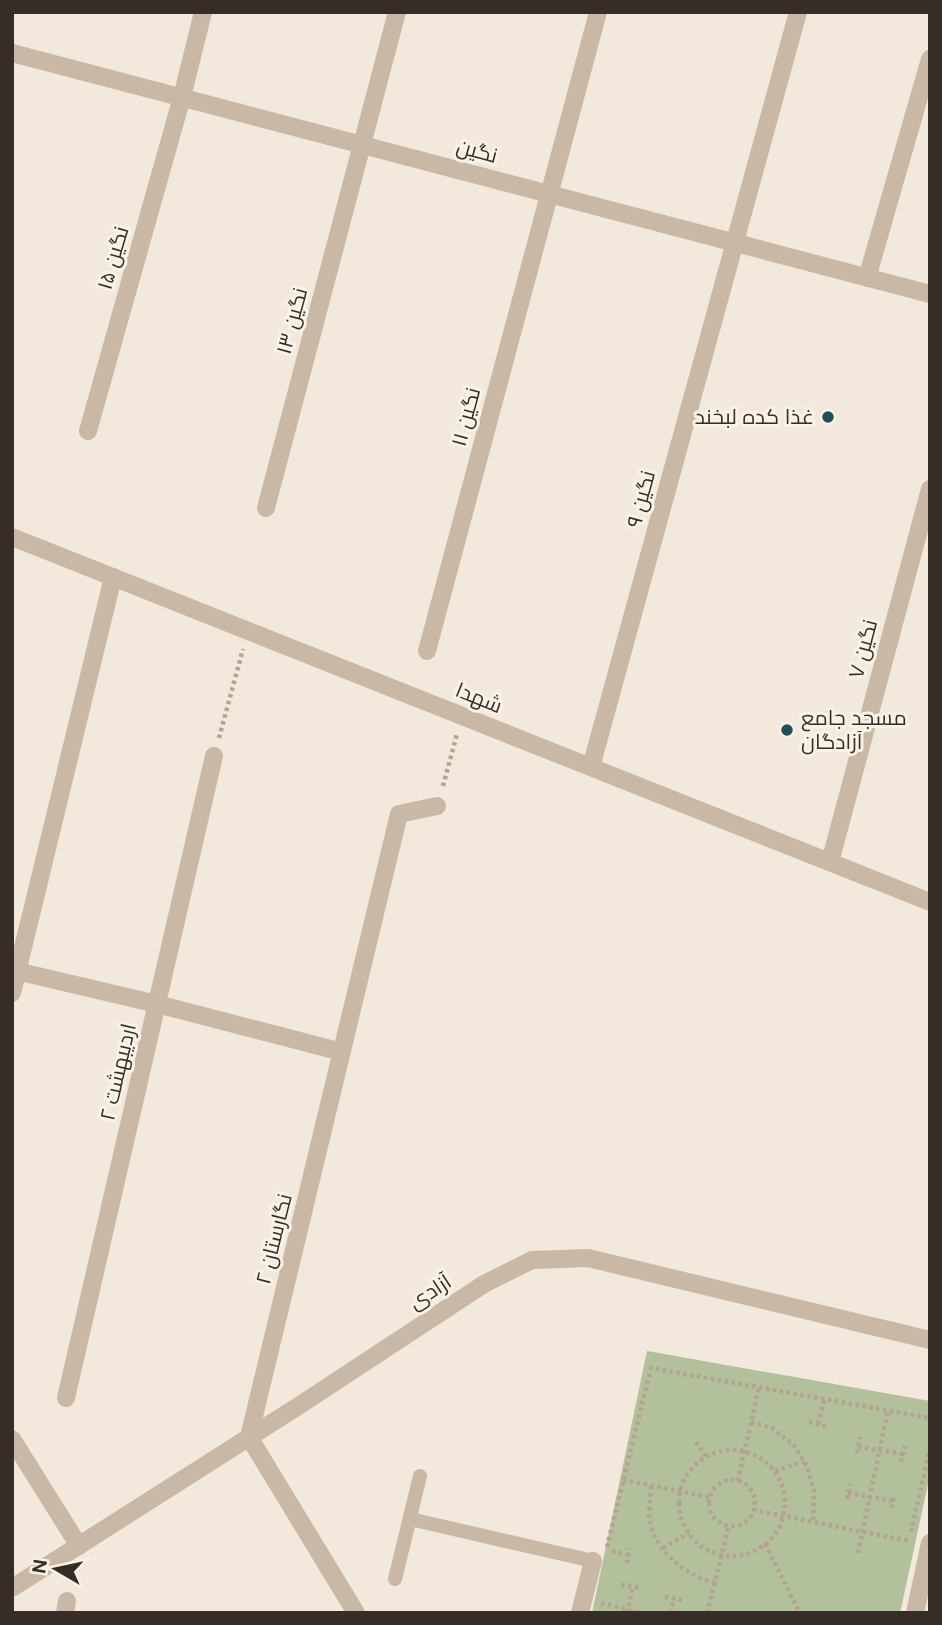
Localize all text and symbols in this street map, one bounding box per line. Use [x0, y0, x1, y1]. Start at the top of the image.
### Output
street label: نگین [453, 132, 501, 170]
street label: نگین ۱۵ [91, 223, 135, 293]
street label: نگین ۱۳ [270, 285, 314, 357]
street label: نگین ۱۱ [445, 384, 487, 450]
place label: غذا کده لبخند [695, 403, 814, 431]
marker: غذا کده لبخند [820, 409, 836, 425]
street label: نگین ۹ [620, 467, 662, 531]
street label: نگین ۷ [842, 616, 884, 682]
street label: شهدا [451, 676, 507, 720]
place label: مسجد جامع آزادگان [801, 704, 907, 756]
marker: مسجد جامع آزادگان [779, 722, 795, 738]
street label: اردیبهشت ۲ [93, 1021, 143, 1123]
street label: نگارستان ۲ [249, 1191, 299, 1287]
street label: آزادی [403, 1268, 457, 1316]
north arrow [21, 1534, 91, 1604]
text: N [26, 1558, 53, 1575]

